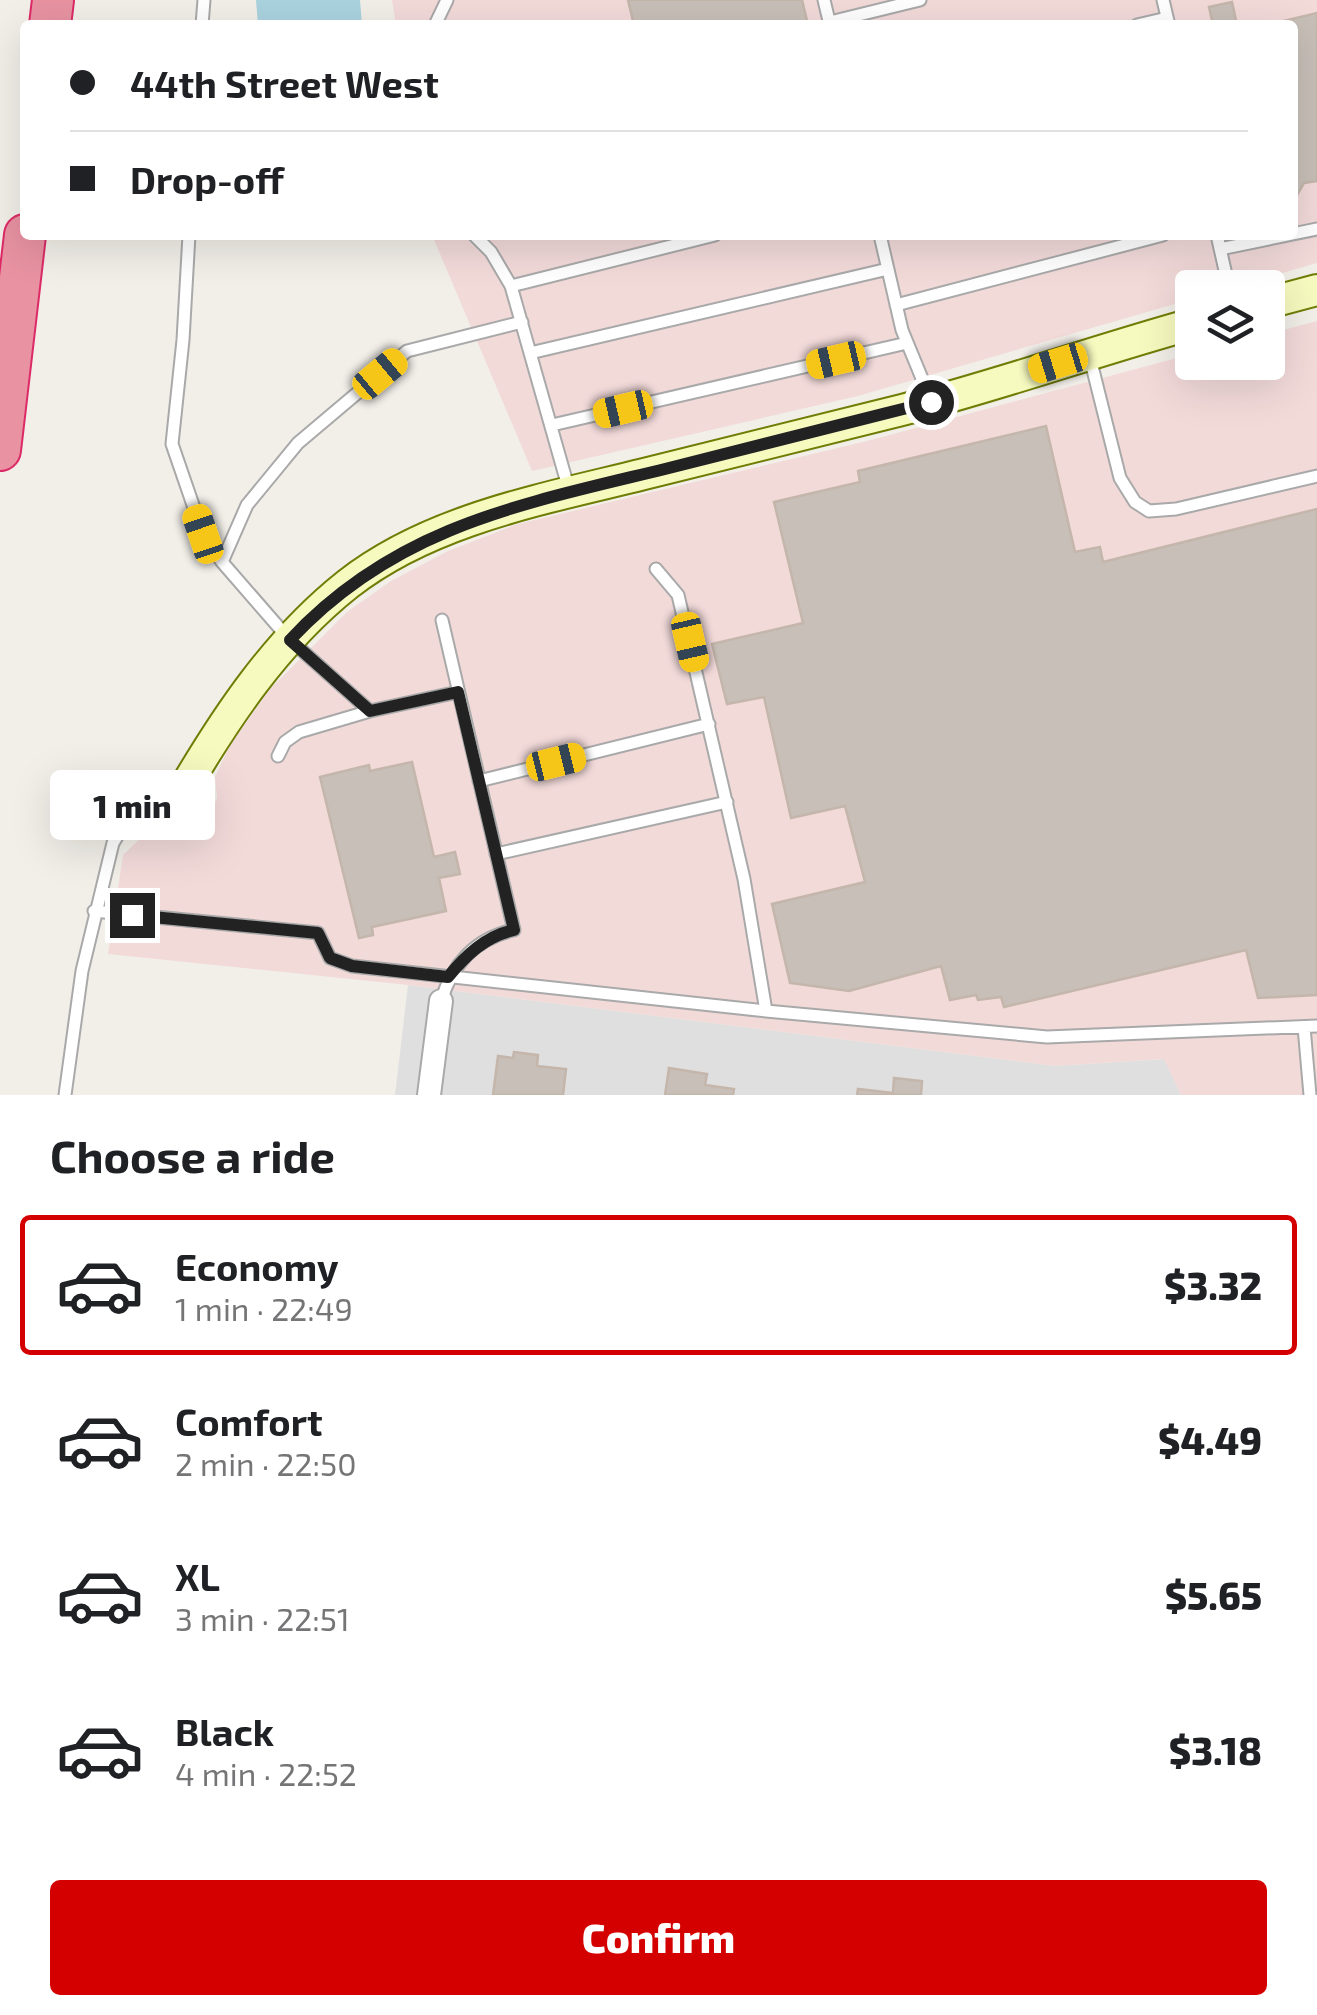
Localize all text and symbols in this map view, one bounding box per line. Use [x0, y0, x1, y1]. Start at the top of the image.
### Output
text: 44th Street West [130, 60, 439, 106]
text: Drop-off [130, 156, 284, 202]
map controls [1175, 270, 1285, 380]
button: layers [1175, 270, 1285, 380]
car [803, 339, 869, 381]
car [1025, 340, 1091, 386]
car [347, 343, 413, 405]
route start [909, 380, 954, 425]
car [590, 388, 656, 430]
car [179, 501, 227, 567]
car [669, 609, 711, 675]
car [523, 740, 589, 784]
callout: 1 min [49, 770, 214, 840]
text: 1 min [93, 786, 172, 824]
route end [110, 893, 155, 938]
text: Choose a ride [50, 1128, 335, 1182]
icon: car [55, 1240, 145, 1330]
text: Economy [175, 1243, 339, 1289]
text: $3.32 [1164, 1262, 1262, 1308]
text: 1 min · 22:49 [175, 1289, 353, 1327]
icon: car [55, 1395, 145, 1485]
text: Comfort [175, 1398, 323, 1444]
text: $4.49 [1158, 1417, 1262, 1463]
text: 2 min · 22:50 [175, 1444, 356, 1482]
icon: car [55, 1550, 145, 1640]
text: XL [175, 1553, 220, 1599]
text: $5.65 [1165, 1572, 1262, 1618]
text: 3 min · 22:51 [175, 1599, 350, 1637]
icon: car [55, 1705, 145, 1795]
text: Black [175, 1708, 274, 1754]
text: $3.18 [1169, 1727, 1262, 1773]
text: 4 min · 22:52 [175, 1754, 357, 1792]
button: Confirm [50, 1880, 1267, 1995]

